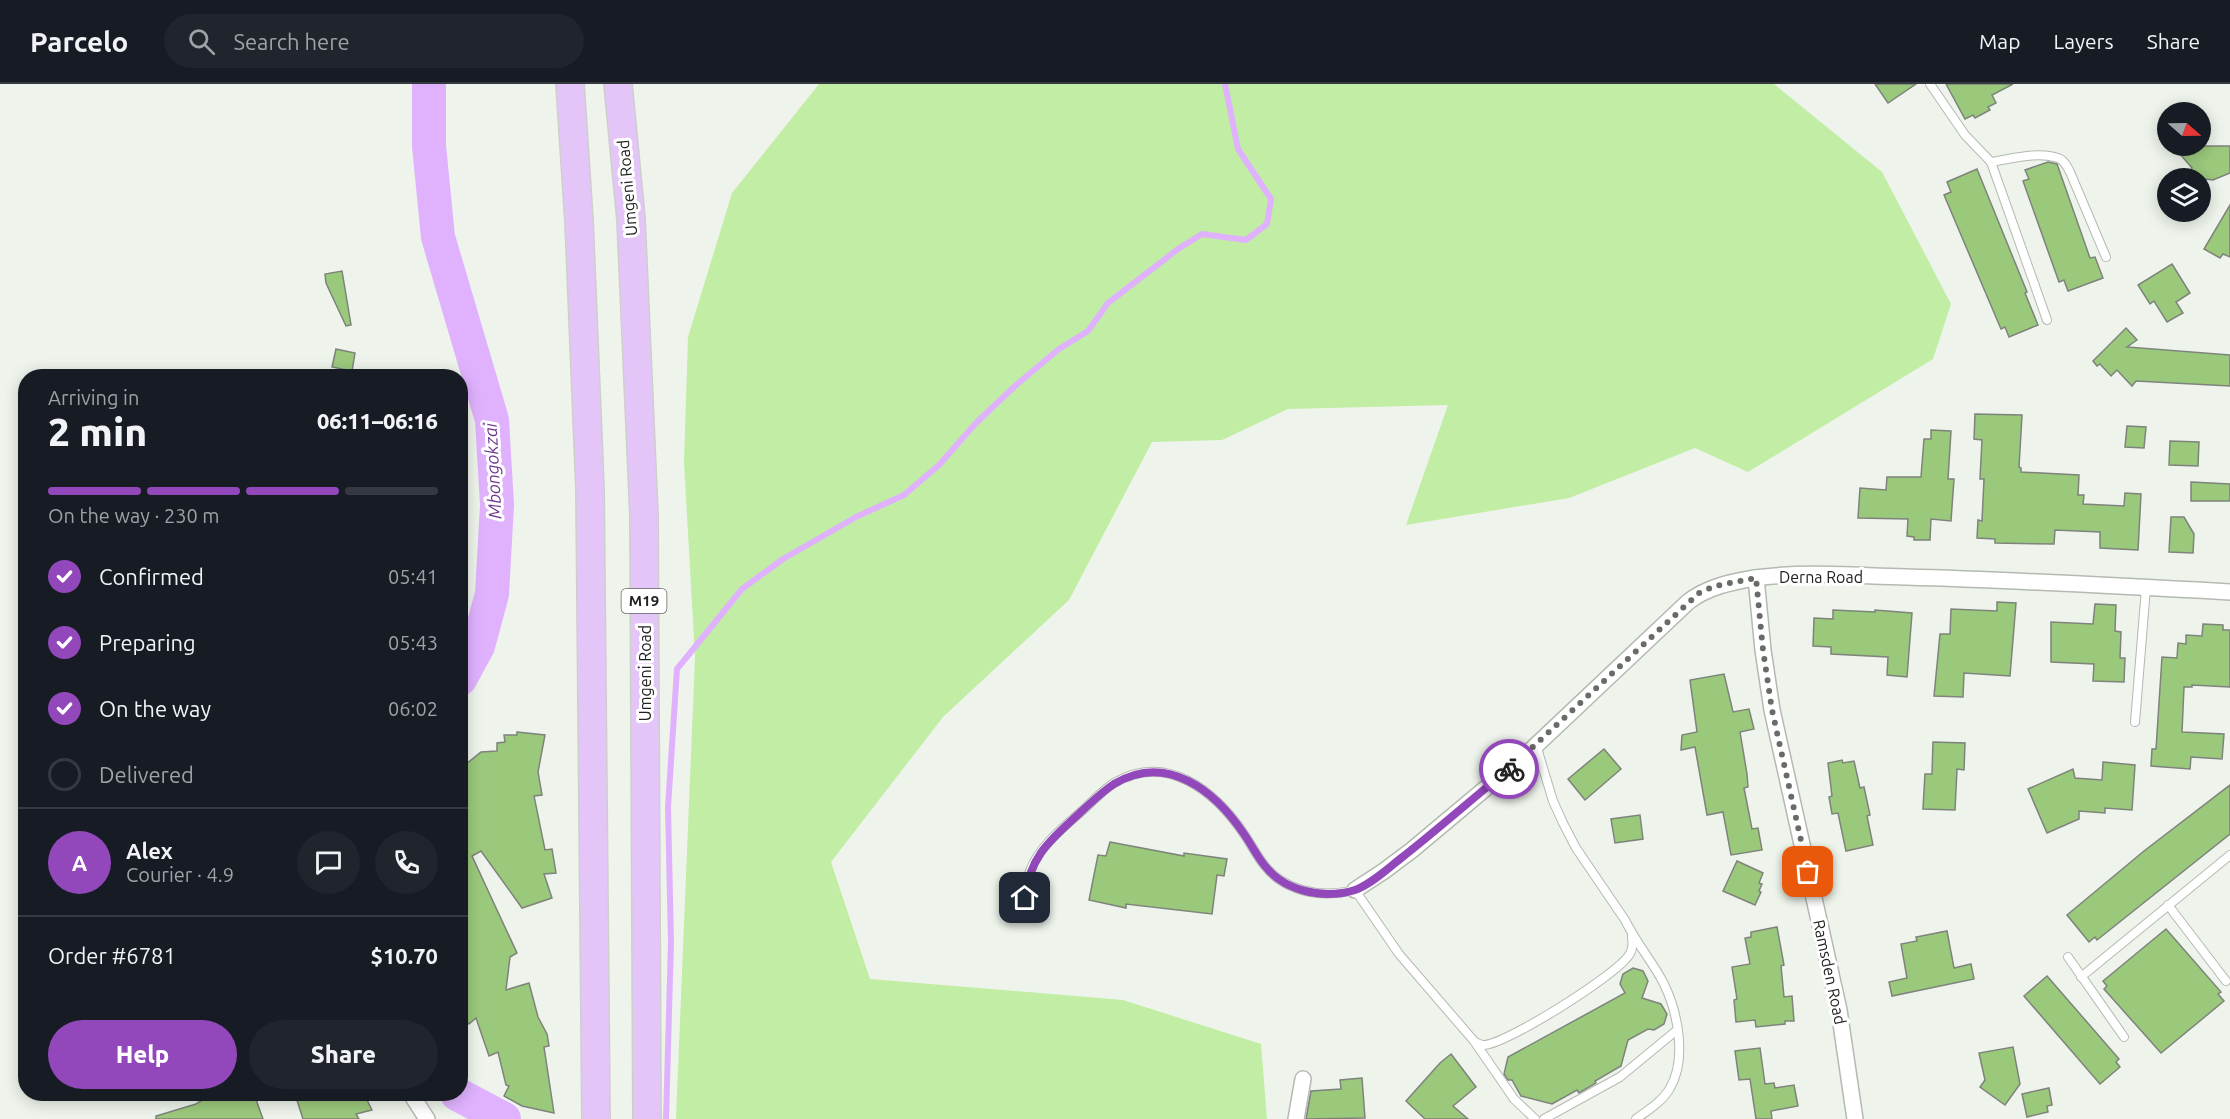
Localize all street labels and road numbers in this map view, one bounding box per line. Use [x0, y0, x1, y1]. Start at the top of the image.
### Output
street label: Umgeni Road [614, 139, 640, 237]
street label: Derna Road [1779, 568, 1863, 586]
road number: M19 [622, 589, 666, 613]
street label: Umgeni Road [636, 625, 654, 721]
street label: Ramsden Road [1810, 918, 1850, 1026]

